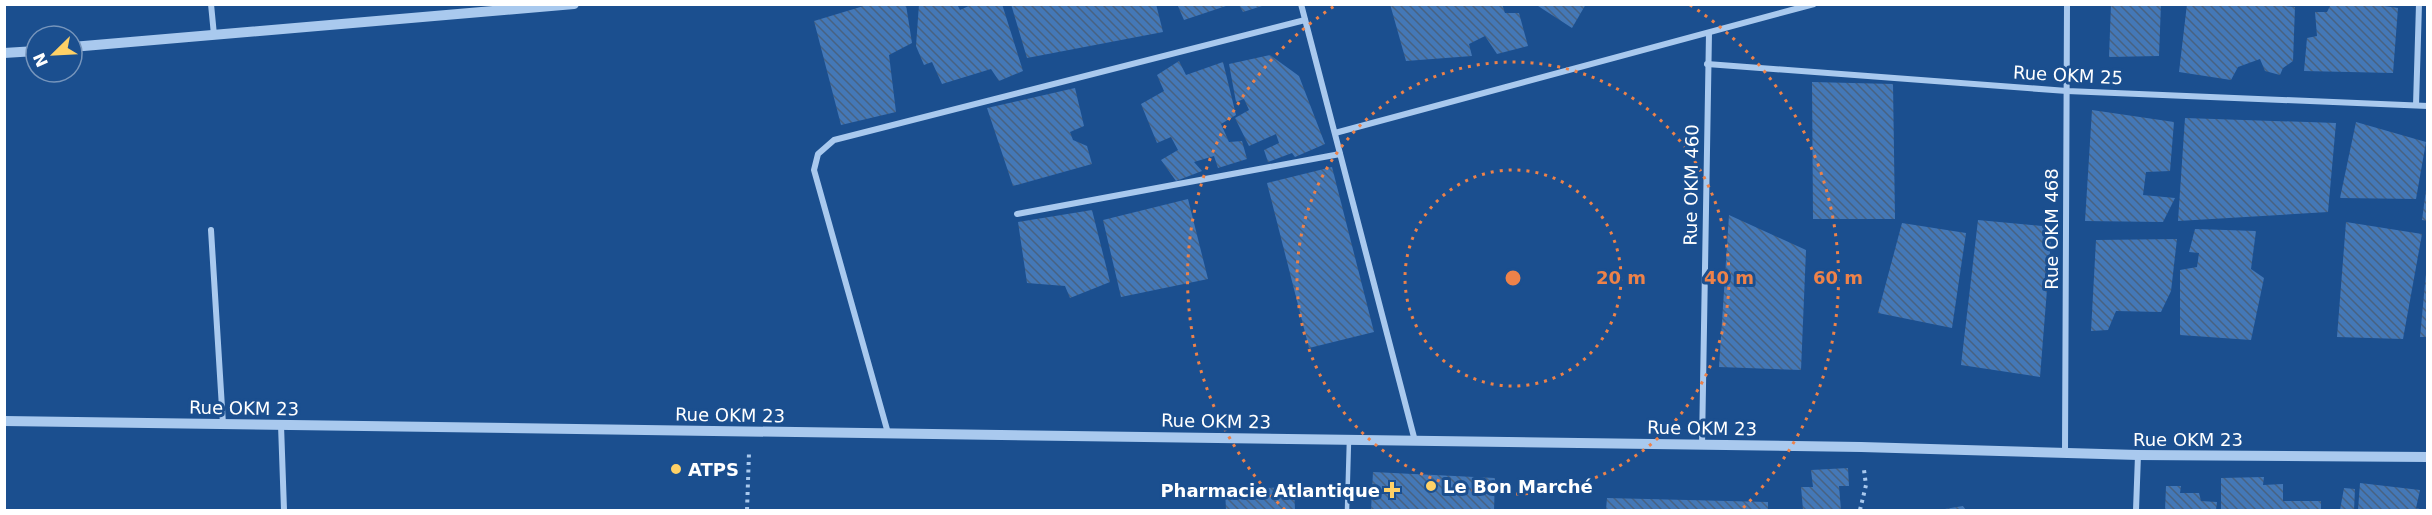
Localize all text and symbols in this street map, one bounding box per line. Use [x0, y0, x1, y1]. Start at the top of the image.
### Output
north arrow [24, 24, 84, 84]
text: N [29, 50, 52, 70]
street label: Rue OKM 25 [2013, 62, 2123, 88]
street label: Rue OKM 460 [1679, 124, 1703, 246]
street label: Rue OKM 468 [2041, 168, 2062, 290]
text: 20 m [1596, 267, 1646, 288]
text: 40 m [1704, 267, 1754, 288]
text: 60 m [1813, 267, 1863, 288]
centre of rings [1503, 268, 1523, 288]
street label: Rue OKM 23 [189, 397, 299, 419]
street label: Rue OKM 23 [675, 404, 785, 426]
street label: Rue OKM 23 [1161, 410, 1271, 432]
street label: Rue OKM 23 [1647, 417, 1757, 439]
street label: Rue OKM 23 [2133, 429, 2243, 450]
place label: ATPS [688, 459, 739, 480]
marker: ATPS [669, 462, 683, 476]
place label: Le Bon Marché [1443, 476, 1593, 497]
marker: Le Bon Marché [1424, 479, 1438, 493]
place label: Pharmacie Atlantique [1160, 480, 1380, 501]
marker: Pharmacie Atlantique [1385, 483, 1399, 497]

